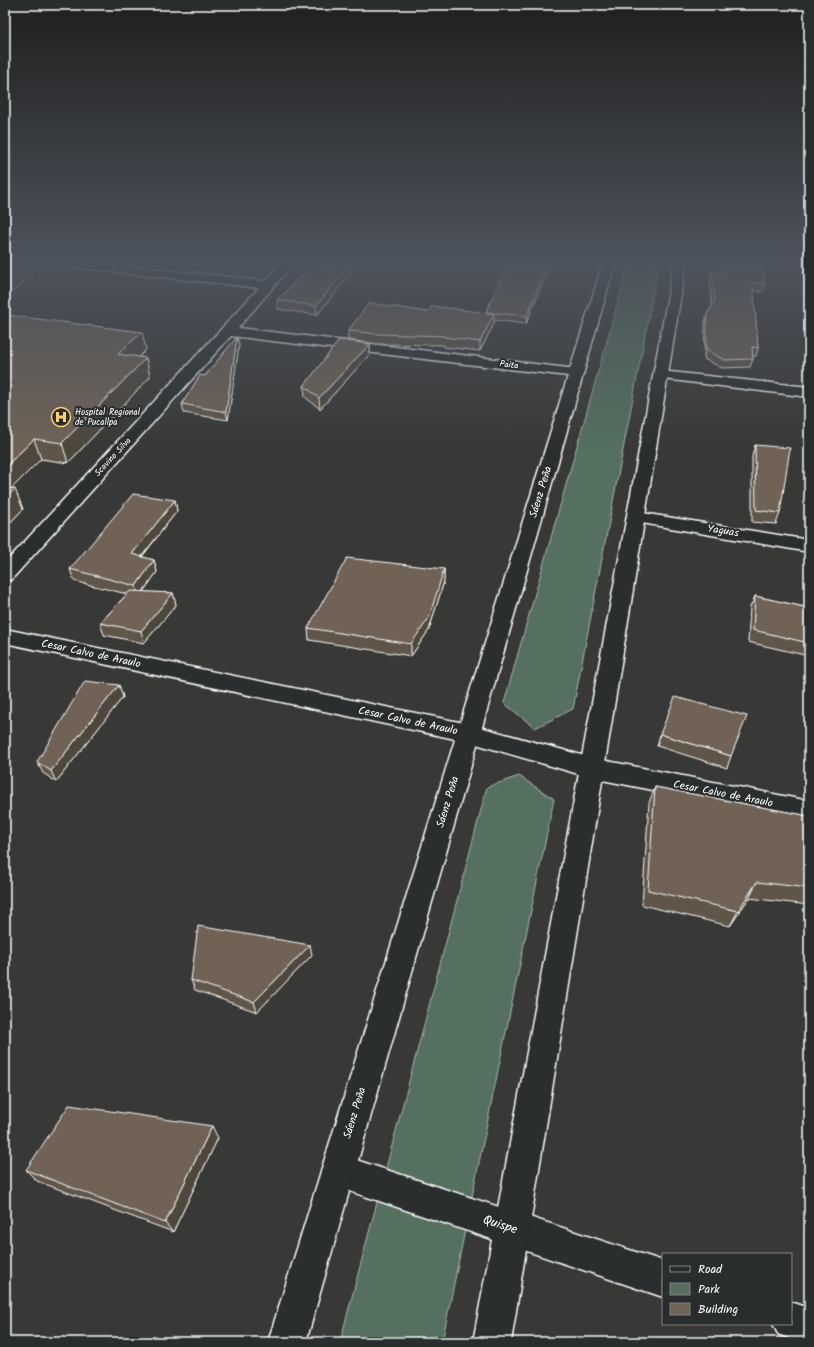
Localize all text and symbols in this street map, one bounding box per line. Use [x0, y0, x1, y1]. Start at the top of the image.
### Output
street label: Paita [499, 356, 519, 374]
place label: Hospital Regional de Pucallpa [75, 405, 141, 430]
hospital icon: Hospital Regional de Pucallpa [50, 406, 72, 428]
street label: Scavino Silva [91, 434, 135, 480]
street label: Sáenz Peña [525, 464, 557, 520]
street label: Yaguas [706, 520, 740, 542]
street label: Cesar Calvo de Araulo [40, 635, 142, 673]
street label: Cesar Calvo de Araulo [357, 702, 459, 740]
street label: Sáenz Peña [432, 774, 464, 830]
street label: Cesar Calvo de Araulo [672, 776, 774, 812]
street label: Sáenz Peña [339, 1085, 371, 1141]
street label: Quispe [480, 1210, 520, 1240]
legend [662, 1253, 792, 1325]
text: Road [698, 1260, 723, 1279]
text: Park [698, 1280, 720, 1299]
text: Building [698, 1300, 738, 1319]

